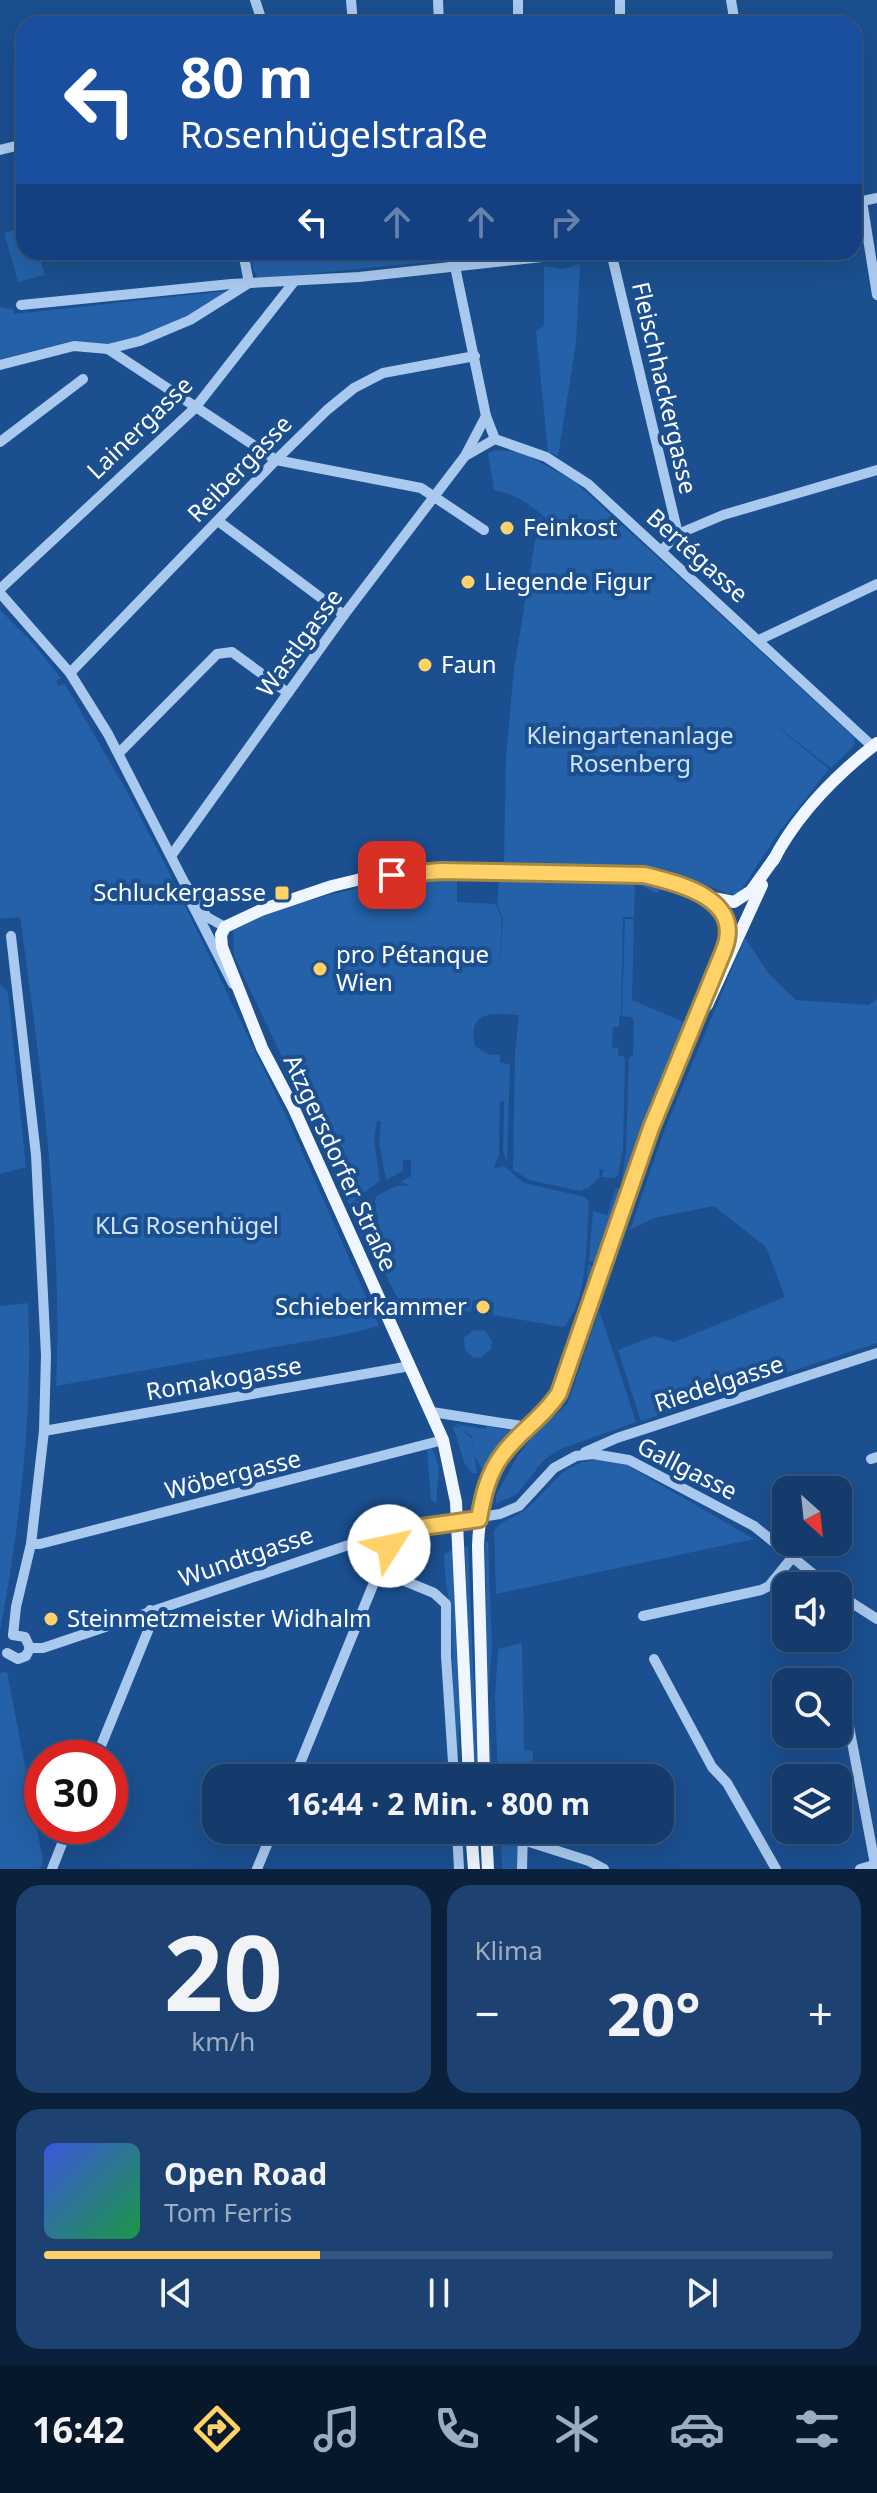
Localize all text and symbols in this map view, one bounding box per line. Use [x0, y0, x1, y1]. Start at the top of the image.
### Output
text: 80 m [180, 38, 313, 114]
icon: left [48, 48, 152, 152]
text: Rosenhügelstraße [180, 110, 488, 159]
icon: left [291, 200, 335, 244]
icon: ahead [375, 200, 419, 244]
icon: ahead [459, 200, 503, 244]
icon: right [543, 200, 587, 244]
street label: Fleischhackergasse [625, 278, 706, 497]
street label: Lainergasse [79, 368, 199, 486]
street label: Reibergasse [179, 407, 299, 529]
street label: Bertégasse [640, 500, 756, 609]
place label: Feinkost [523, 510, 618, 543]
marker: Feinkost [498, 519, 516, 537]
place label: Liegende Figur [484, 564, 652, 597]
marker: Liegende Figur [459, 573, 477, 591]
street label: Wastlgasse [248, 581, 349, 703]
place label: Faun [441, 647, 497, 680]
marker: Faun [416, 656, 434, 674]
park label: Kleingartenanlage Rosenberg [526, 718, 734, 779]
pin [358, 841, 426, 909]
icon: arrive [370, 853, 414, 897]
place label: Schluckergasse [93, 875, 266, 908]
marker: Schluckergasse [273, 884, 291, 902]
place label: pro Pétanque Wien [336, 937, 489, 998]
marker: pro Pétanque Wien [311, 960, 329, 978]
street label: Atzgersdorfer Straße [277, 1049, 406, 1276]
park label: KLG Rosenhügel [95, 1208, 279, 1241]
place label: Schieberkammer [275, 1289, 467, 1322]
marker: Schieberkammer [474, 1298, 492, 1316]
street label: Riedelgasse [650, 1346, 787, 1419]
street label: Romakogasse [143, 1348, 304, 1407]
street label: Gallgasse [632, 1428, 743, 1507]
street label: Wöbergasse [161, 1441, 304, 1506]
north arrow [772, 1476, 852, 1556]
map controls [772, 1476, 852, 1844]
position arrow [347, 1504, 431, 1588]
street label: Wundtgasse [174, 1517, 317, 1594]
button: sound [772, 1572, 852, 1652]
place label: Steinmetzmeister Widhalm [67, 1601, 372, 1634]
marker: Steinmetzmeister Widhalm [42, 1610, 60, 1628]
button: search [772, 1668, 852, 1748]
speed limit sign: 30 [24, 1740, 128, 1844]
button: layers [772, 1764, 852, 1844]
text: 16:44 · 2 Min. · 800 m [286, 1783, 590, 1824]
text: 20 [164, 1900, 283, 2041]
text: Klima [475, 1932, 543, 1968]
text: 20° [607, 1972, 701, 2054]
text: − [475, 1983, 500, 2043]
text: + [808, 1983, 833, 2043]
text: km/h [191, 2023, 255, 2059]
text: Open Road [164, 2153, 327, 2194]
text: Tom Ferris [164, 2194, 292, 2230]
icon: previous [154, 2271, 198, 2315]
icon: pause [417, 2271, 461, 2315]
icon: next [680, 2271, 724, 2315]
icon: directions [189, 2401, 245, 2457]
icon: music [309, 2401, 365, 2457]
icon: phone [429, 2401, 485, 2457]
icon: climate [549, 2401, 605, 2457]
icon: car [669, 2401, 725, 2457]
icon: filters [789, 2401, 845, 2457]
text: 16:42 [32, 2405, 125, 2454]

